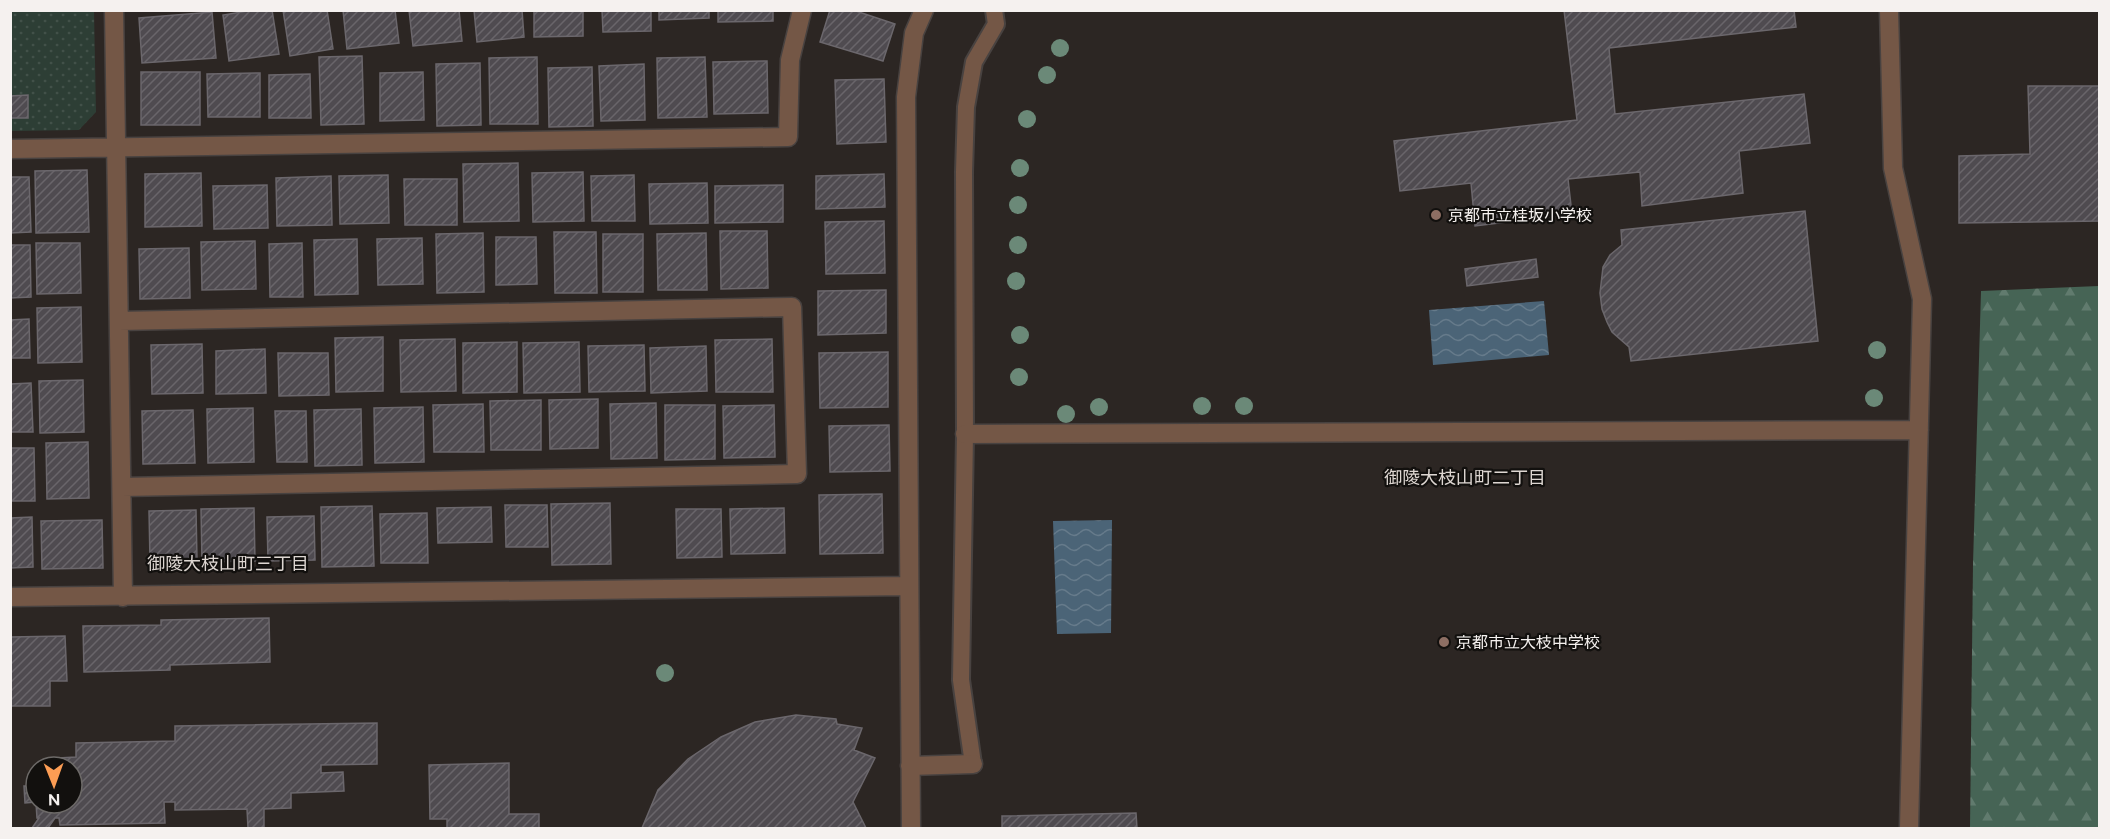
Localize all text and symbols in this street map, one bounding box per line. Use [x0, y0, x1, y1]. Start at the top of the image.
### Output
place label: 京都市立桂坂小学校 [1448, 206, 1592, 225]
marker: 京都市立桂坂小学校 [1429, 208, 1443, 222]
district label: 御陵大枝山町二丁目 [1384, 467, 1546, 489]
district label: 御陵大枝山町三丁目 [147, 553, 309, 575]
place label: 京都市立大枝中学校 [1456, 633, 1600, 652]
marker: 京都市立大枝中学校 [1437, 635, 1451, 649]
north arrow [24, 755, 84, 815]
text: N [48, 790, 61, 809]

